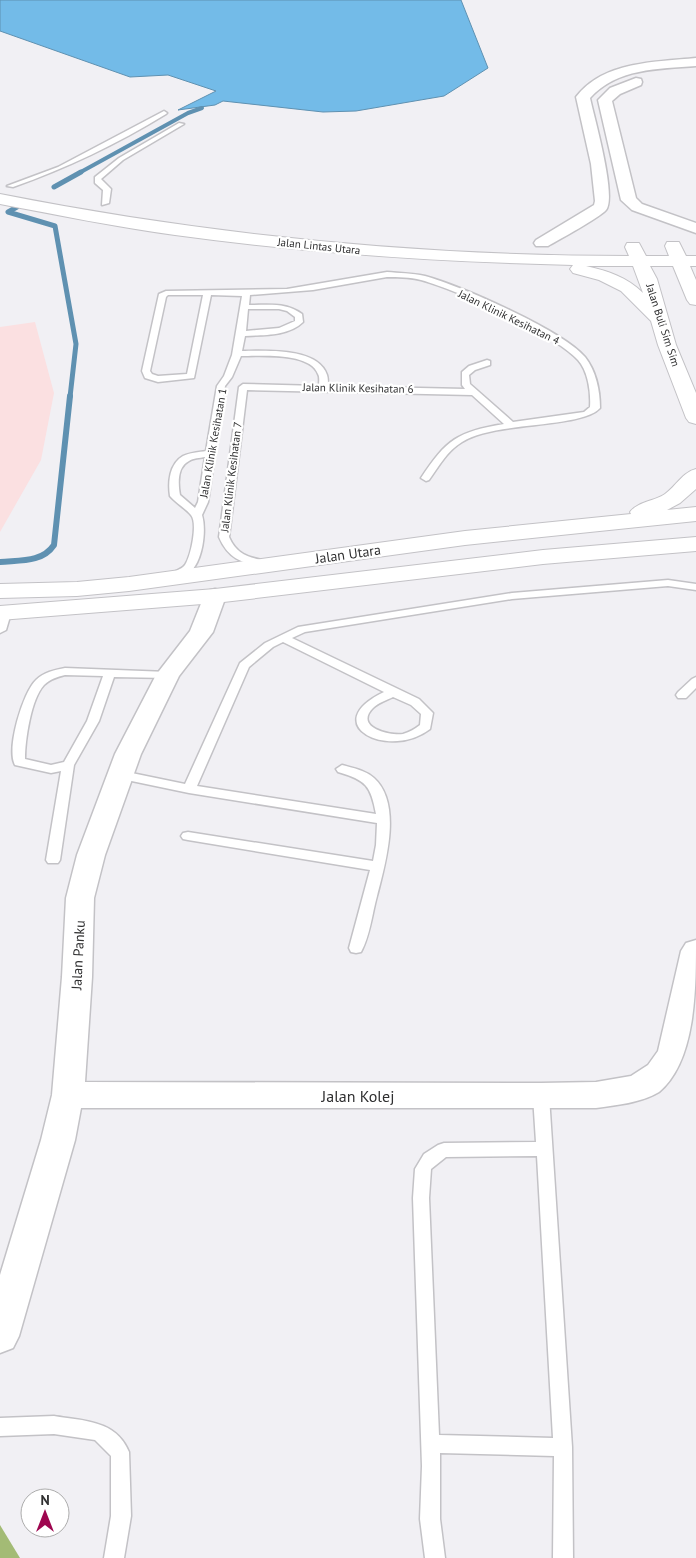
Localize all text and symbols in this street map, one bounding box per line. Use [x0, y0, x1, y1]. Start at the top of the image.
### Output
street label: Jalan Lintas Utara [276, 235, 361, 257]
street label: Jalan Buli Sim Sim [643, 281, 683, 368]
street label: Jalan Klinik Kesihatan 4 [455, 286, 562, 348]
street label: Jalan Klinik Kesihatan 6 [301, 380, 414, 396]
street label: Jalan Klinik Kesihatan 1 [196, 387, 230, 500]
street label: Jalan Klinik Kesihatan 7 [217, 421, 245, 534]
street label: Jalan Utara [313, 540, 382, 568]
street label: Jalan Panku [67, 920, 89, 991]
street label: Jalan Kolej [321, 1086, 394, 1106]
north arrow [20, 1488, 70, 1538]
text: N [40, 1491, 50, 1509]

